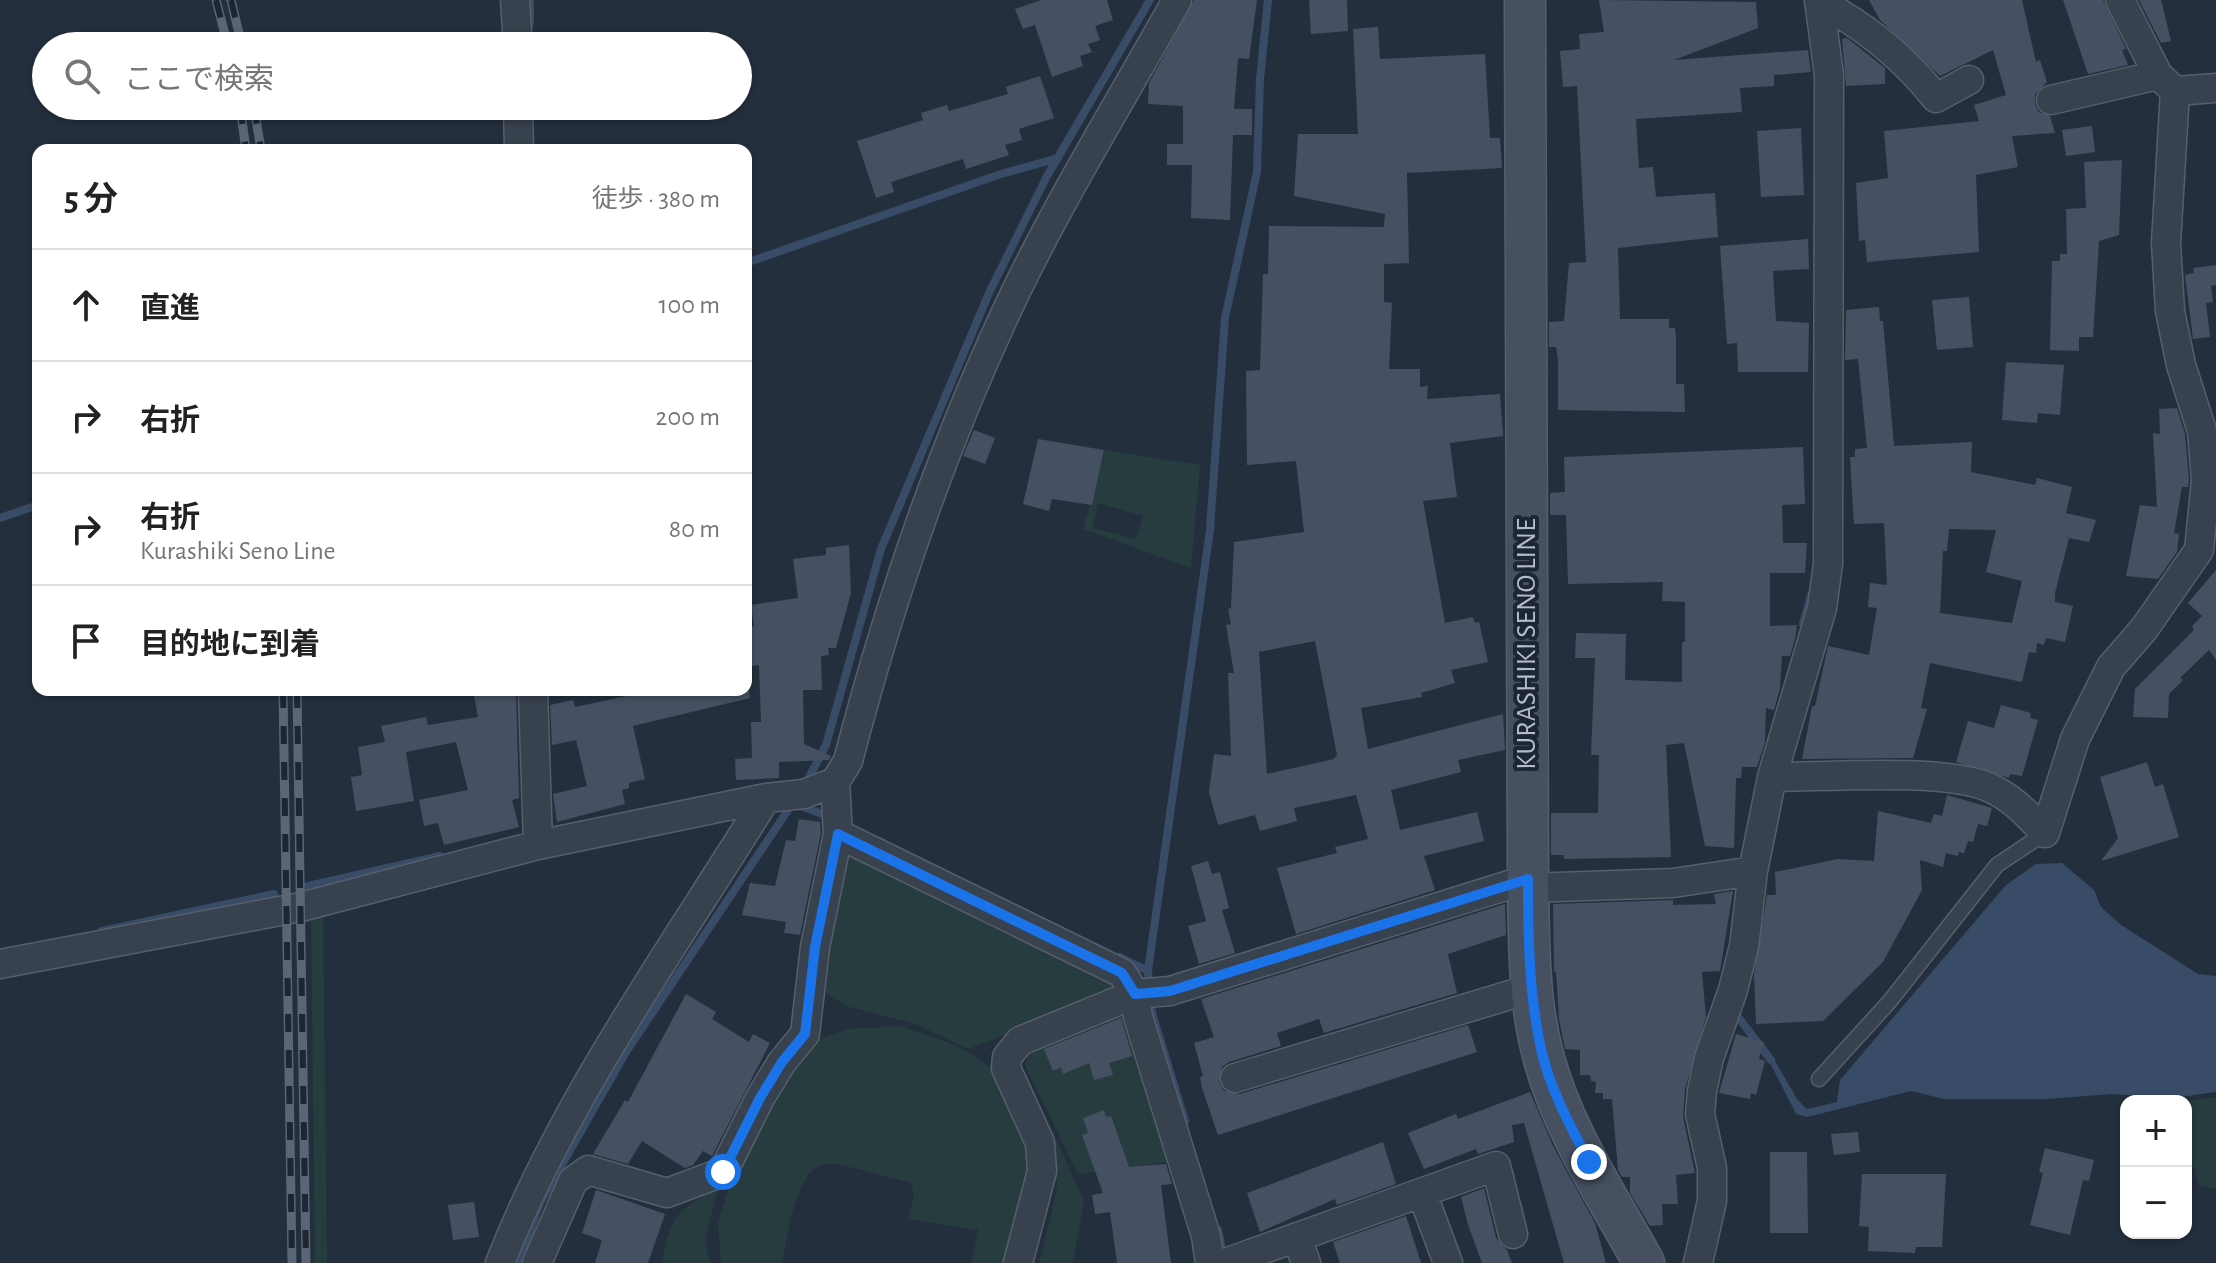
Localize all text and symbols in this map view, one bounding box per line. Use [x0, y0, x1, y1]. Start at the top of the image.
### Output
search box [32, 32, 752, 120]
icon: search [60, 54, 104, 98]
text: ここで検索 [124, 65, 274, 95]
text: 5 分 [64, 183, 118, 217]
text: 徒歩 · 380 m [592, 186, 720, 212]
icon: ahead [64, 283, 108, 327]
text: 100 m [659, 292, 720, 318]
text: 直進 [140, 294, 200, 324]
icon: right [64, 395, 108, 439]
text: 200 m [656, 404, 720, 430]
text: 右折 [140, 406, 200, 436]
text: 右折 [140, 503, 200, 533]
icon: right [64, 507, 108, 551]
text: 80 m [669, 516, 720, 542]
street label: KURASHIKI SENO LINE [1513, 518, 1541, 770]
text: Kurashiki Seno Line [140, 538, 336, 564]
icon: arrive [64, 619, 108, 663]
text: 目的地に到着 [140, 630, 320, 660]
map controls [2120, 1095, 2192, 1239]
button: + [2120, 1095, 2192, 1167]
route end [1571, 1144, 1607, 1180]
route start [705, 1154, 741, 1190]
button: − [2120, 1167, 2192, 1239]

